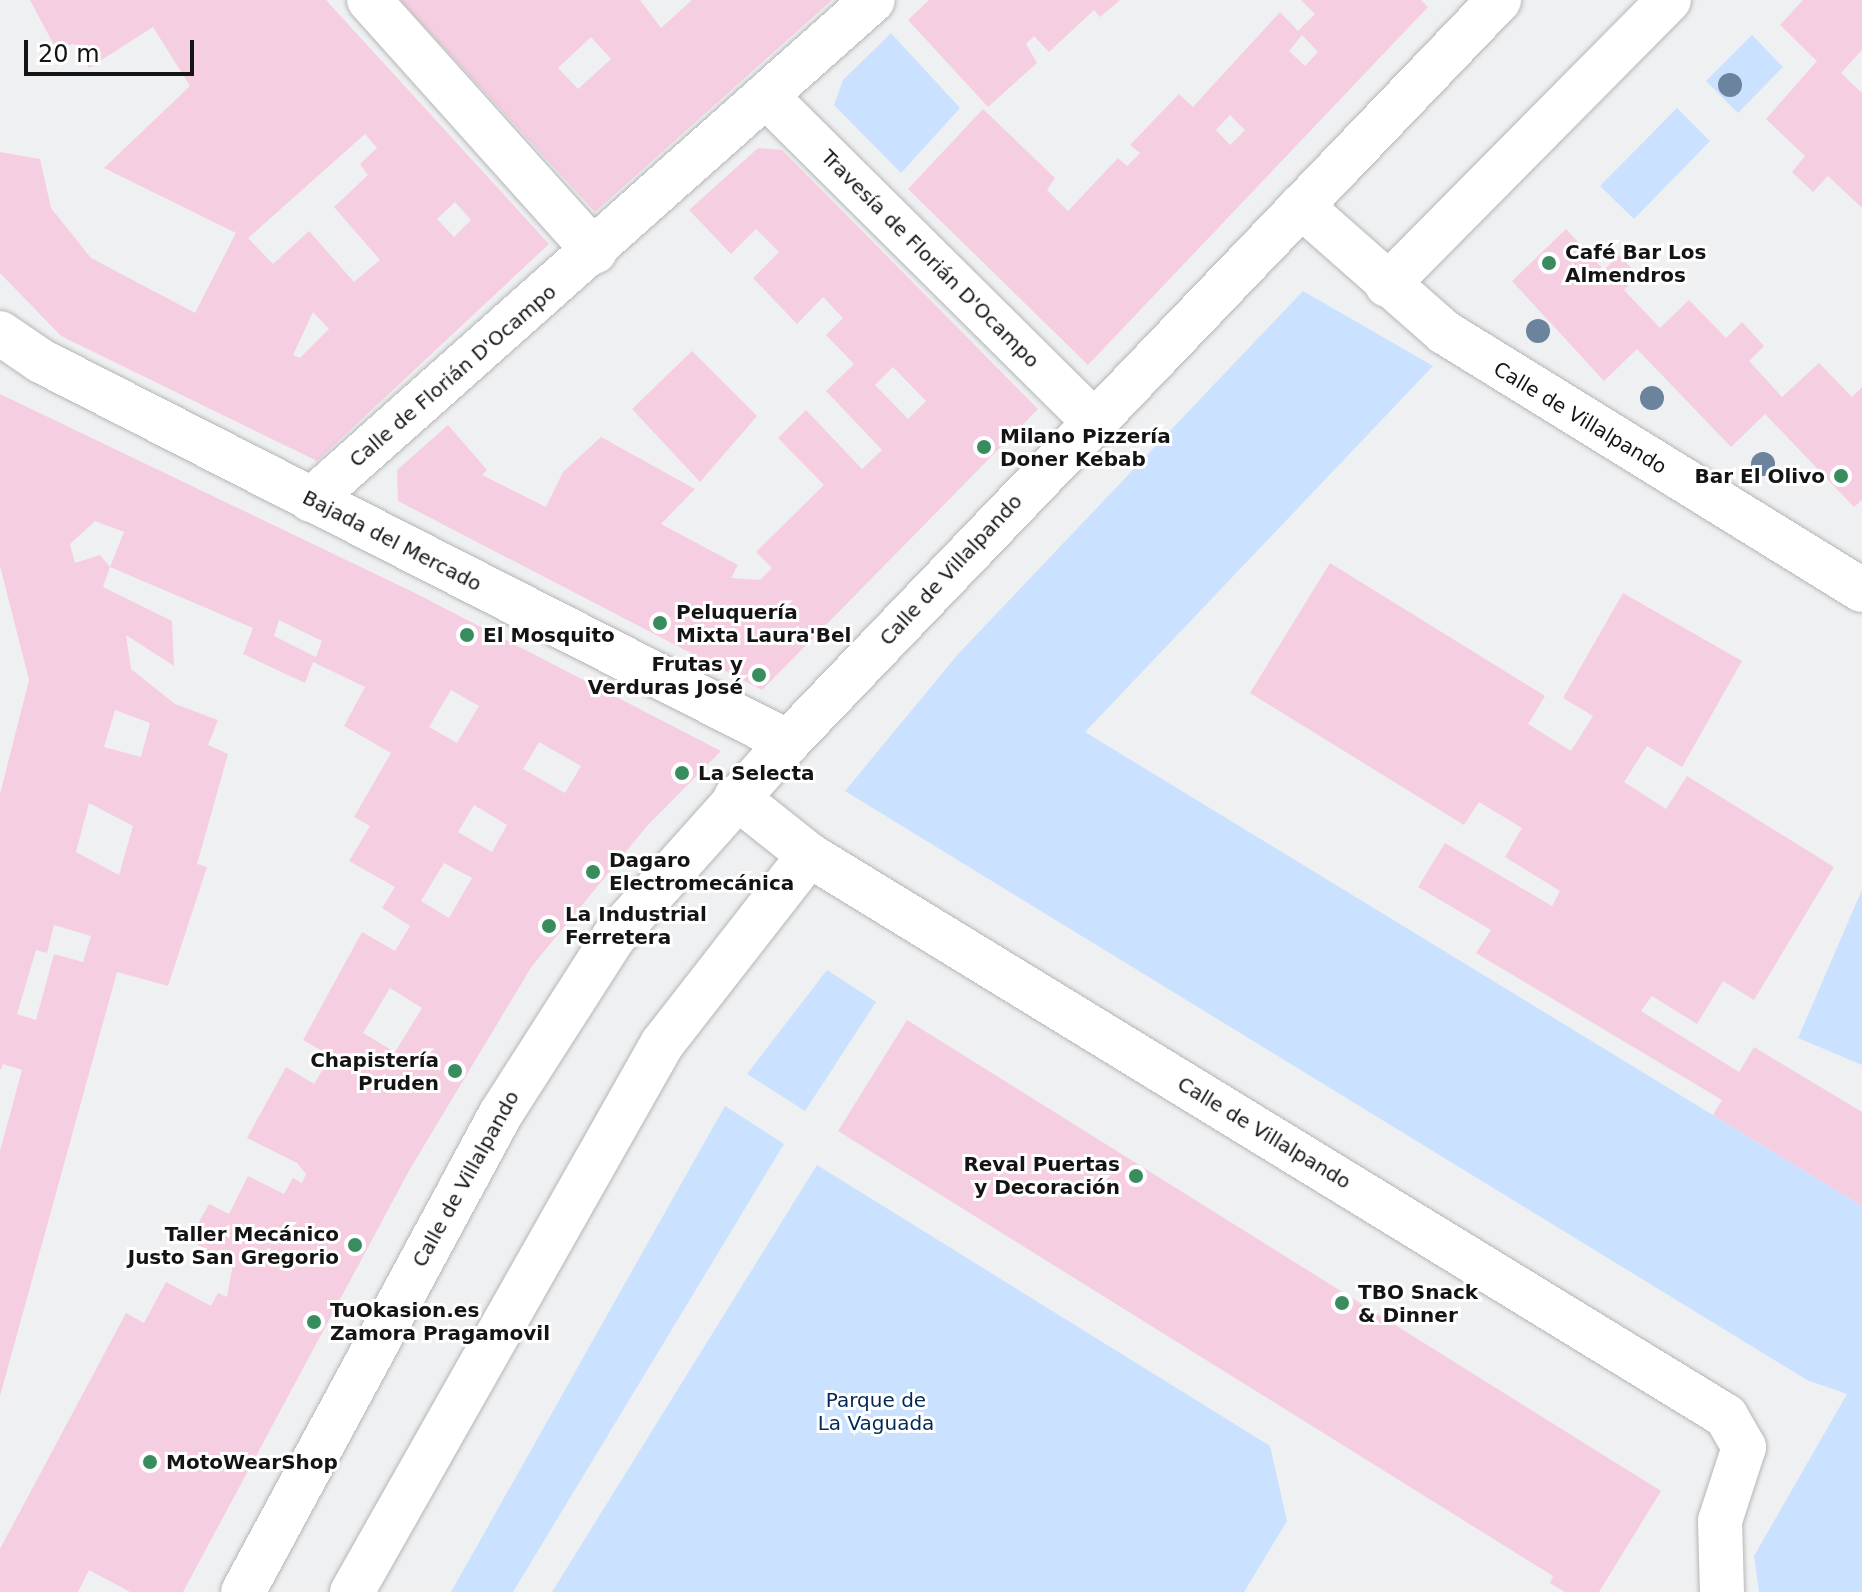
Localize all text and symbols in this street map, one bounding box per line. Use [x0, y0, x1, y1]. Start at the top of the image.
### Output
scale bar [28, 24, 198, 74]
text: 20 m [38, 40, 100, 68]
street label: Travesía de Florián D'Ocampo [816, 145, 1044, 373]
place label: Café Bar Los Almendros [1565, 240, 1706, 287]
marker: Café Bar Los Almendros [1540, 254, 1558, 272]
street label: Calle de Florián D'Ocampo [345, 280, 561, 472]
street label: Calle de Villalpando [1489, 357, 1671, 479]
place label: Milano Pizzería Doner Kebab [1000, 424, 1171, 471]
marker: Milano Pizzería Doner Kebab [975, 438, 993, 456]
place label: Bar El Olivo [1694, 464, 1825, 488]
marker: Bar El Olivo [1832, 467, 1850, 485]
street label: Bajada del Mercado [299, 485, 485, 597]
street label: Calle de Villalpando [875, 490, 1027, 650]
place label: Peluquería Mixta Laura'Bel [676, 600, 851, 647]
marker: Peluquería Mixta Laura'Bel [651, 614, 669, 632]
place label: El Mosquito [483, 623, 615, 647]
marker: El Mosquito [458, 626, 476, 644]
place label: Frutas y Verduras José [588, 652, 743, 699]
marker: Frutas y Verduras José [750, 666, 768, 684]
place label: La Selecta [698, 761, 815, 785]
marker: La Selecta [673, 764, 691, 782]
place label: Dagaro Electromecánica [609, 848, 794, 895]
marker: Dagaro Electromecánica [584, 863, 602, 881]
place label: La Industrial Ferretera [565, 902, 707, 949]
marker: La Industrial Ferretera [540, 917, 558, 935]
place label: Chapistería Pruden [310, 1048, 439, 1095]
marker: Chapistería Pruden [446, 1062, 464, 1080]
street label: Calle de Villalpando [1173, 1072, 1355, 1194]
street label: Calle de Villalpando [408, 1087, 524, 1271]
place label: Reval Puertas y Decoración [963, 1152, 1120, 1199]
marker: Reval Puertas y Decoración [1127, 1167, 1145, 1185]
place label: Taller Mecánico Justo San Gregorio [128, 1222, 339, 1269]
marker: Taller Mecánico Justo San Gregorio [346, 1236, 364, 1254]
place label: TBO Snack & Dinner [1358, 1280, 1478, 1327]
marker: TBO Snack & Dinner [1333, 1294, 1351, 1312]
place label: TuOkasion.es Zamora Pragamovil [330, 1298, 550, 1345]
marker: TuOkasion.es Zamora Pragamovil [305, 1313, 323, 1331]
park label: Parque de La Vaguada [818, 1389, 934, 1436]
place label: MotoWearShop [166, 1450, 338, 1474]
marker: MotoWearShop [141, 1453, 159, 1471]

